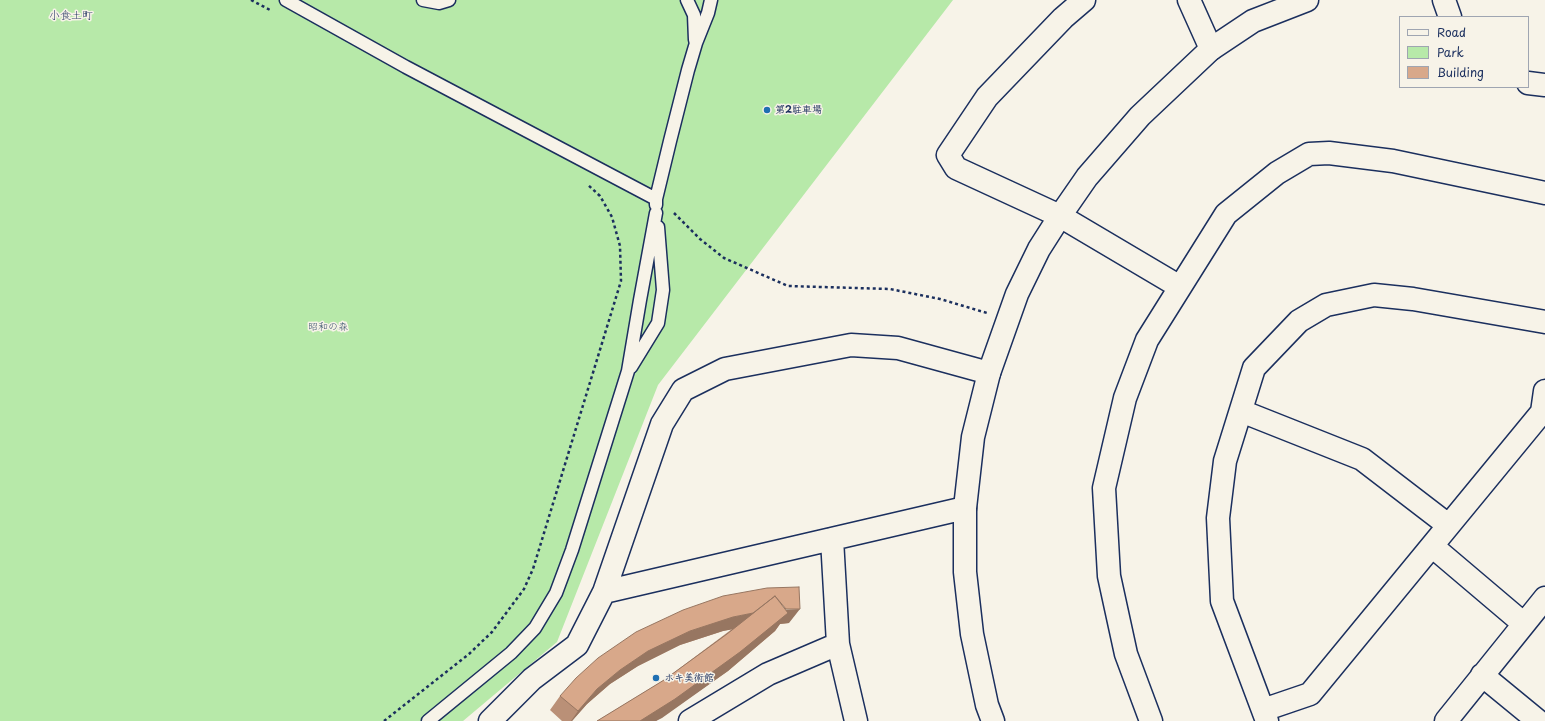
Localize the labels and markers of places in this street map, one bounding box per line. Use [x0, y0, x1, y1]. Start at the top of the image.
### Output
place label: 第2駐車場 [775, 104, 822, 116]
marker: 第2駐車場 [762, 105, 772, 115]
place label: ホキ美術館 [664, 672, 714, 684]
marker: ホキ美術館 [651, 673, 661, 683]

